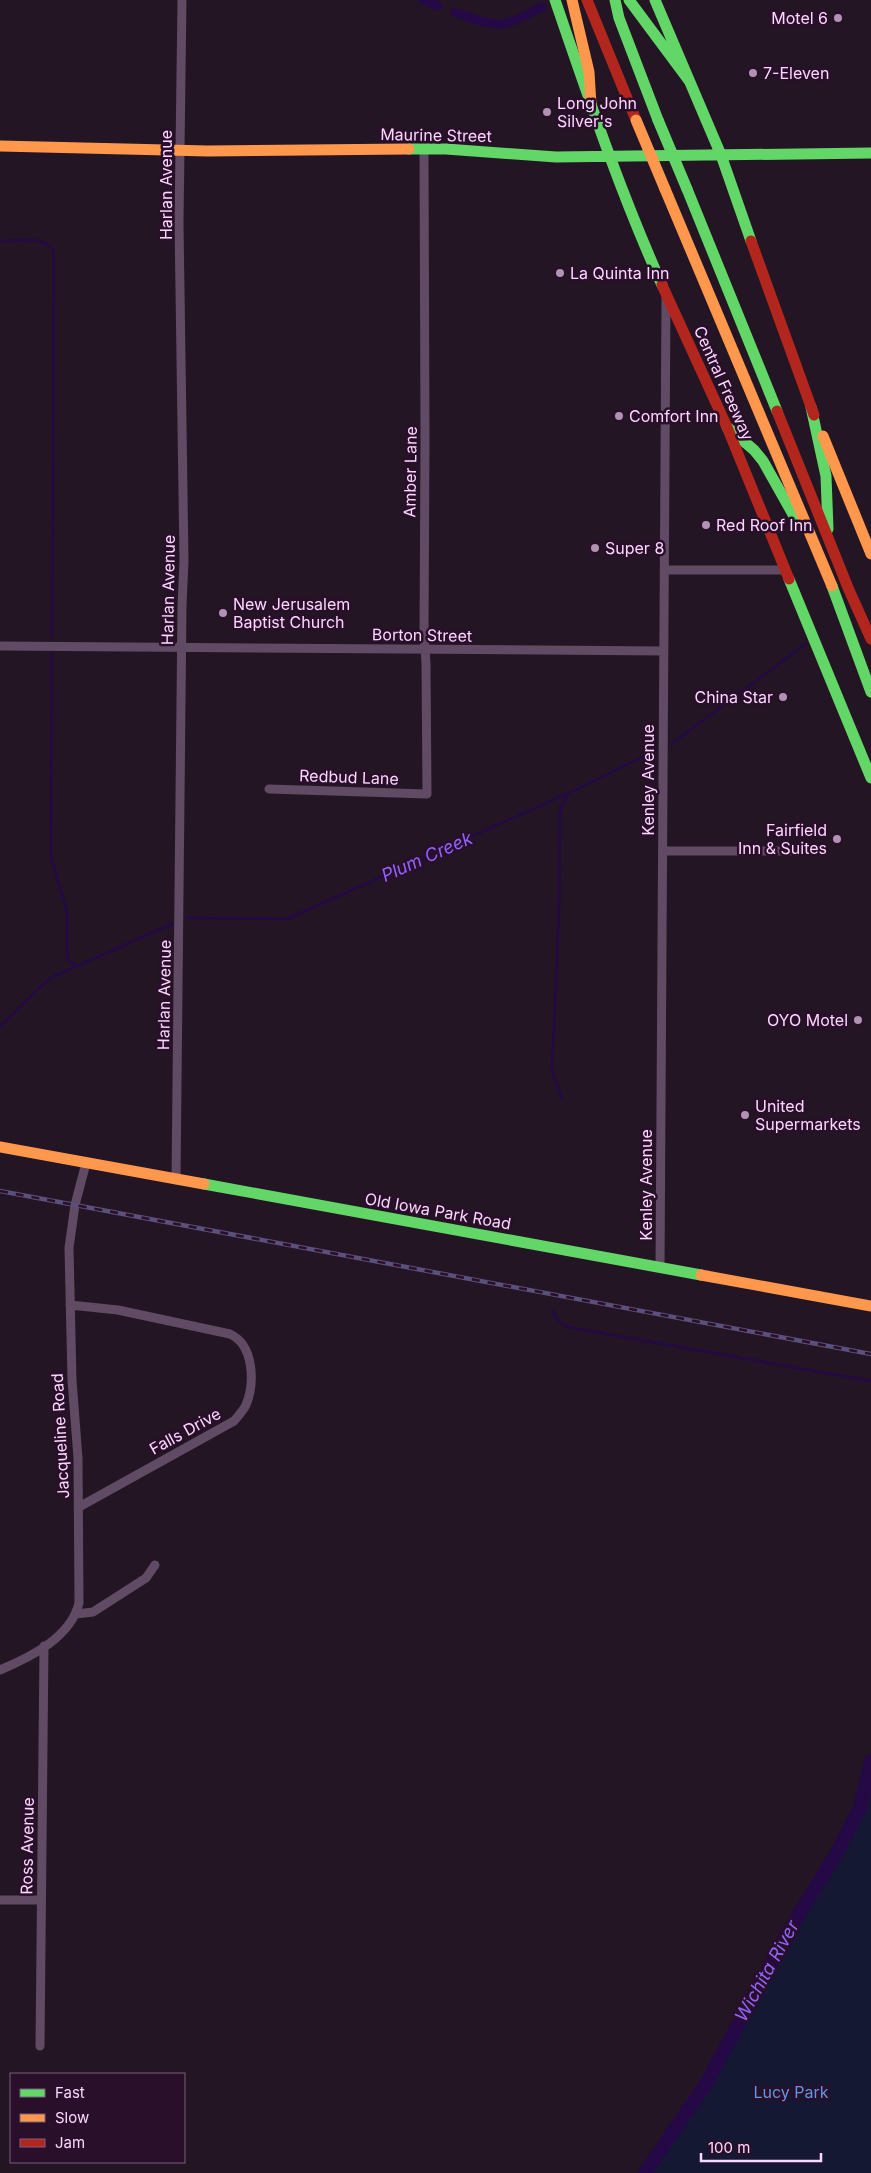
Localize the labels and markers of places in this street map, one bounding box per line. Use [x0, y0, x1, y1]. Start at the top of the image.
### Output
place label: Motel 6 [771, 8, 828, 28]
marker: Motel 6 [832, 12, 844, 24]
place label: 7-Eleven [763, 63, 829, 83]
marker: 7-Eleven [747, 67, 759, 79]
place label: Long John Silver's [557, 93, 637, 131]
marker: Long John Silver's [541, 106, 553, 118]
place label: La Quinta Inn [570, 263, 670, 283]
marker: La Quinta Inn [554, 267, 566, 279]
place label: Comfort Inn [629, 406, 719, 426]
marker: Comfort Inn [613, 410, 625, 422]
place label: Red Roof Inn [716, 515, 813, 535]
marker: Red Roof Inn [700, 519, 712, 531]
place label: Super 8 [605, 538, 664, 558]
marker: Super 8 [589, 542, 601, 554]
place label: New Jerusalem Baptist Church [233, 594, 350, 632]
marker: New Jerusalem Baptist Church [217, 607, 229, 619]
place label: China Star [694, 687, 773, 707]
marker: China Star [777, 691, 789, 703]
place label: Fairfield Inn & Suites [738, 820, 827, 858]
marker: Fairfield Inn & Suites [831, 833, 843, 845]
place label: OYO Motel [767, 1010, 848, 1030]
marker: OYO Motel [852, 1014, 864, 1026]
place label: United Supermarkets [755, 1096, 861, 1134]
marker: United Supermarkets [739, 1109, 751, 1121]

